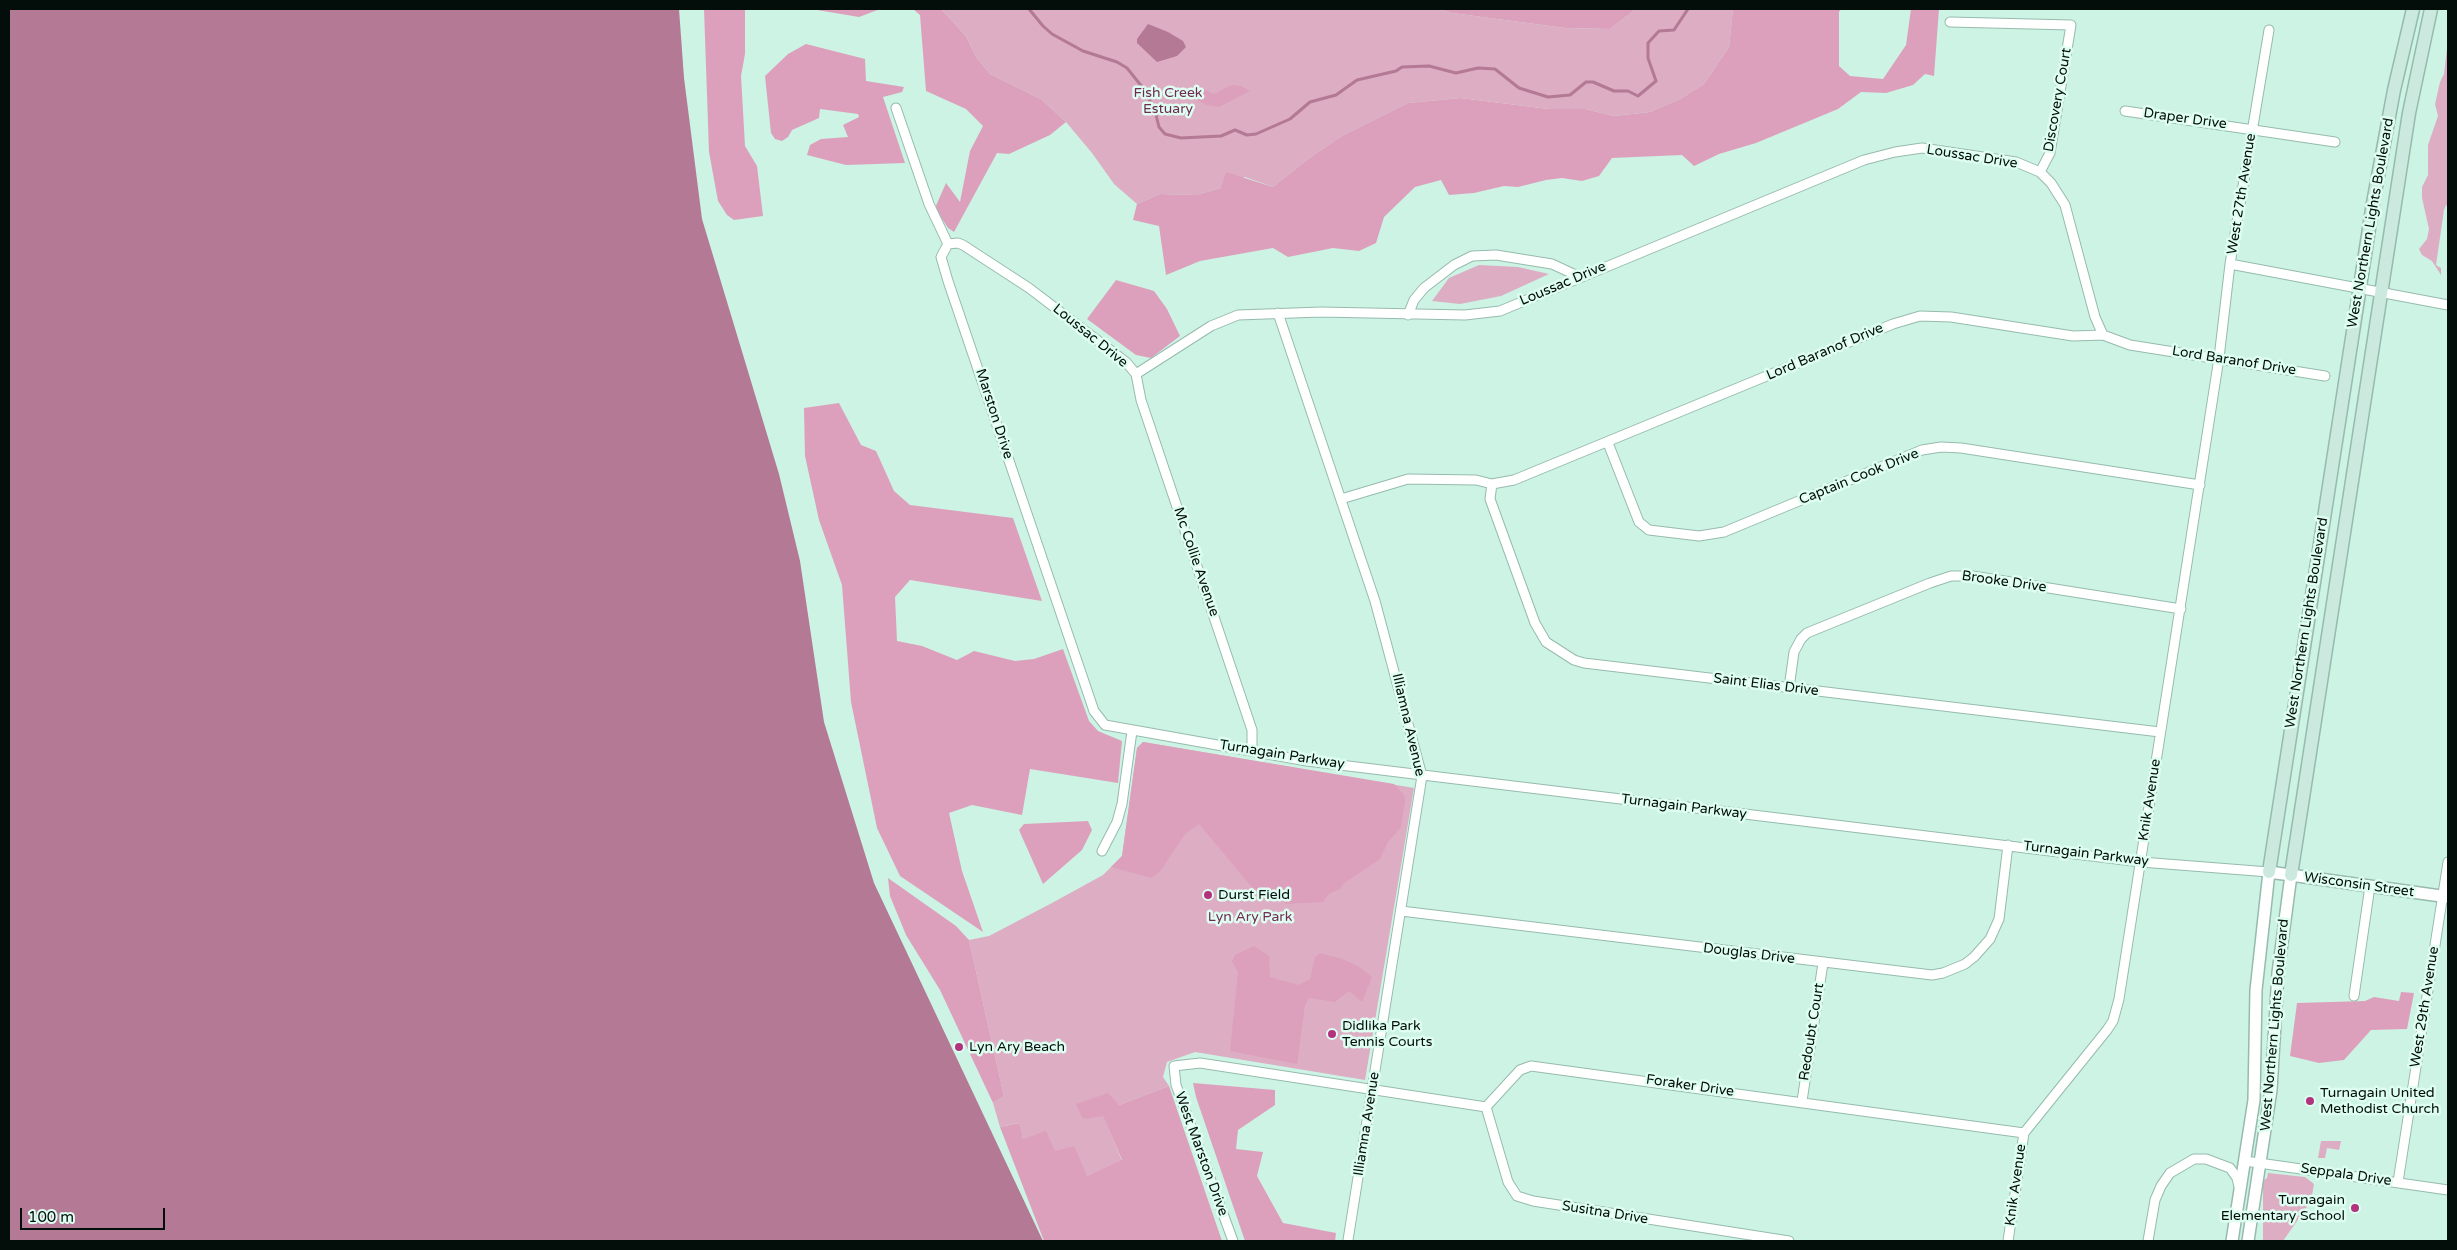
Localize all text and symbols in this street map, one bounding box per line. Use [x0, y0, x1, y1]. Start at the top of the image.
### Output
street label: Discovery Court [2041, 47, 2075, 153]
park label: Fish Creek Estuary [1134, 85, 1202, 118]
street label: Draper Drive [2142, 105, 2228, 133]
street label: West Northern Lights Boulevard [2344, 117, 2398, 329]
street label: West 27th Avenue [2224, 132, 2260, 256]
street label: Loussac Drive [1925, 142, 2019, 172]
street label: Loussac Drive [1517, 258, 1609, 310]
street label: Loussac Drive [1049, 301, 1131, 371]
street label: Lord Baranof Drive [1764, 320, 1886, 384]
street label: Lord Baranof Drive [2171, 343, 2297, 379]
street label: Marston Drive [972, 367, 1016, 461]
street label: Captain Cook Drive [1797, 445, 1921, 509]
street label: Mc Collie Avenue [1169, 505, 1223, 619]
street label: West Northern Lights Boulevard [2282, 516, 2332, 730]
street label: Brooke Drive [1961, 568, 2047, 596]
street label: Saint Elias Drive [1712, 670, 1820, 700]
street label: Illiamna Avenue [1388, 672, 1428, 778]
street label: Turnagain Parkway [1218, 737, 1346, 773]
street label: Knik Avenue [2135, 758, 2165, 842]
street label: Turnagain Parkway [1620, 791, 1748, 823]
street label: Turnagain Parkway [2022, 838, 2150, 870]
street label: Wisconsin Street [2303, 869, 2415, 901]
place label: Durst Field [1218, 887, 1290, 903]
marker: Durst Field [1202, 889, 1214, 901]
park label: Lyn Ary Park [1208, 909, 1292, 925]
street label: West Northern Lights Boulevard [2257, 918, 2293, 1132]
street label: Douglas Drive [1702, 940, 1796, 968]
street label: West 29th Avenue [2407, 945, 2443, 1069]
street label: Redoubt Court [1796, 982, 1828, 1082]
place label: Didlika Park Tennis Courts [1342, 1018, 1432, 1050]
marker: Didlika Park Tennis Courts [1326, 1028, 1338, 1040]
place label: Lyn Ary Beach [969, 1039, 1065, 1055]
marker: Lyn Ary Beach [953, 1041, 965, 1053]
street label: Illiamna Avenue [1350, 1071, 1384, 1177]
street label: Foraker Drive [1645, 1072, 1735, 1100]
place label: Turnagain United Methodist Church [2320, 1085, 2439, 1118]
street label: West Marston Drive [1171, 1090, 1231, 1218]
marker: Turnagain United Methodist Church [2304, 1095, 2316, 1107]
street label: Knik Avenue [2002, 1143, 2030, 1227]
street label: Seppala Drive [2299, 1160, 2393, 1190]
place label: Turnagain Elementary School [2221, 1192, 2345, 1224]
scale bar [22, 1198, 168, 1230]
street label: Susitna Drive [1561, 1198, 1649, 1228]
marker: Turnagain Elementary School [2349, 1202, 2361, 1214]
text: 100 m [28, 1208, 74, 1226]

